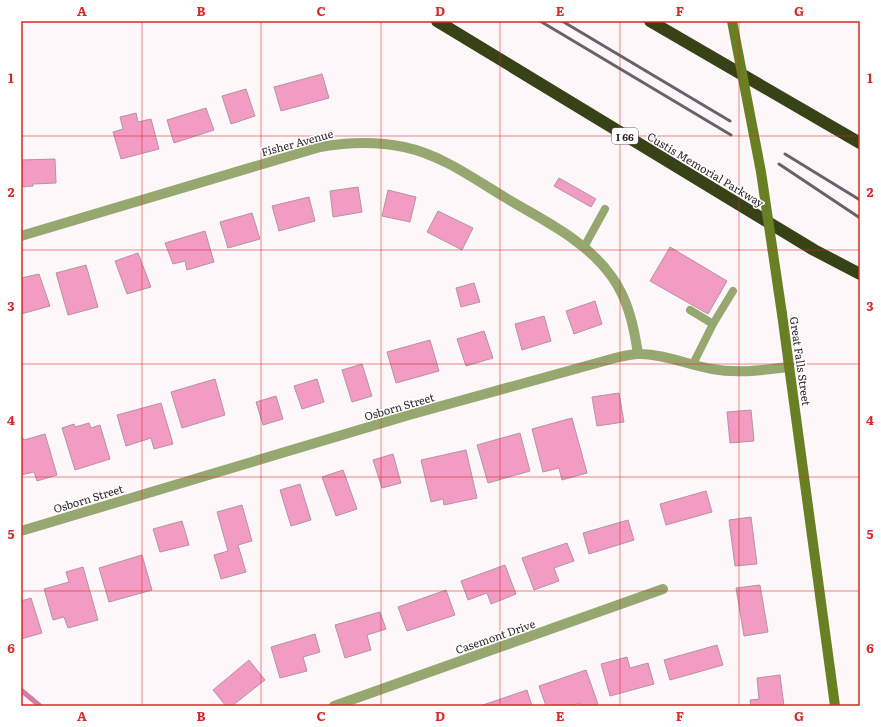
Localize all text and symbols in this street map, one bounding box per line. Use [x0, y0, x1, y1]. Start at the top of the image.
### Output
text: A [77, 1, 87, 20]
text: B [197, 1, 206, 20]
text: C [316, 1, 326, 20]
text: D [435, 1, 445, 20]
text: E [556, 1, 565, 20]
text: F [676, 1, 684, 20]
text: G [794, 1, 804, 20]
text: 1 [8, 68, 14, 87]
text: 1 [867, 68, 873, 87]
street label: Fisher Avenue [259, 125, 335, 159]
road number: I 66 [612, 128, 638, 144]
street label: Custis Memorial Parkway [645, 128, 768, 211]
text: 2 [8, 182, 15, 201]
text: 2 [867, 182, 874, 201]
text: 3 [7, 296, 15, 315]
text: 3 [866, 296, 874, 315]
street label: Great Falls Street [787, 316, 815, 407]
street label: Osborn Street [362, 388, 436, 424]
text: 4 [7, 410, 15, 429]
text: 4 [866, 410, 874, 429]
street label: Osborn Street [51, 480, 125, 516]
text: 5 [7, 524, 15, 543]
text: 5 [866, 524, 874, 543]
street label: Casemont Drive [453, 615, 537, 657]
text: 6 [7, 638, 15, 657]
text: 6 [866, 638, 874, 657]
text: A [77, 706, 87, 725]
text: B [197, 706, 206, 725]
text: C [316, 706, 326, 725]
text: D [435, 706, 445, 725]
text: E [556, 706, 565, 725]
text: F [676, 706, 684, 725]
text: G [794, 706, 804, 725]

